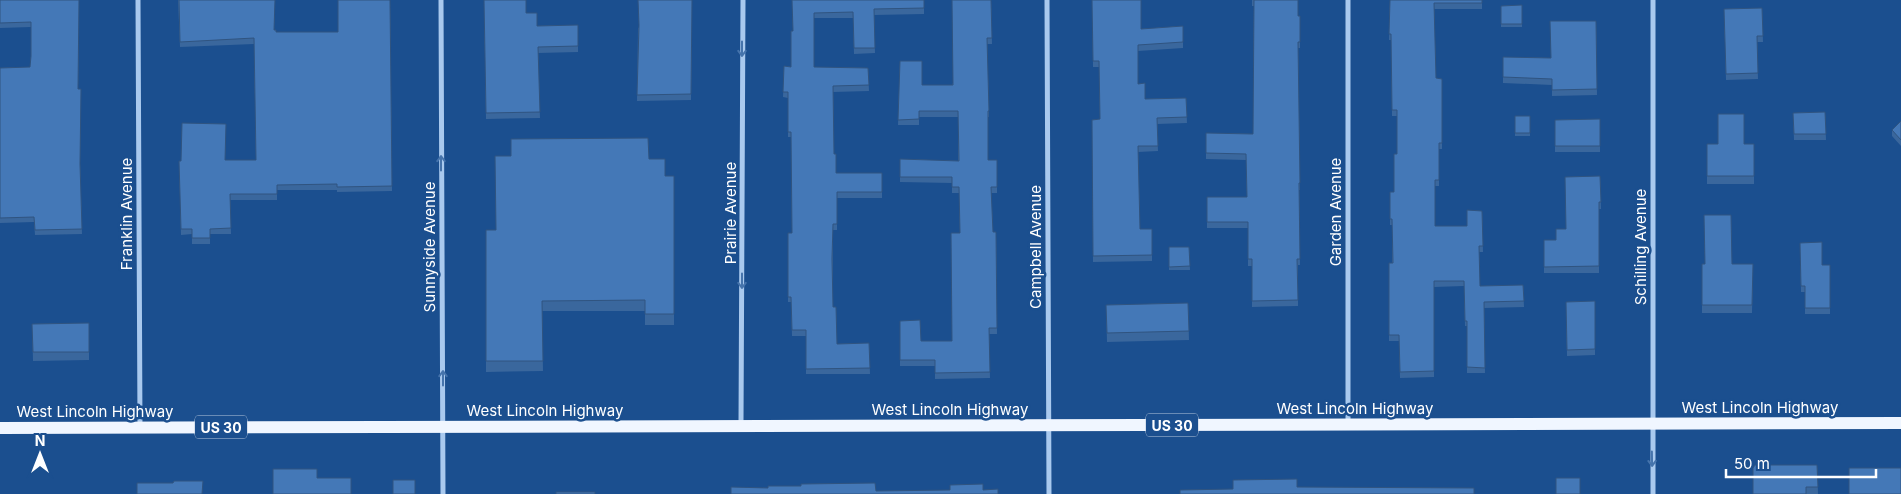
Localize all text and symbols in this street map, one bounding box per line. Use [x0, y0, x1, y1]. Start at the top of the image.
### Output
one-way arrow [737, 40, 747, 56]
one-way arrow [436, 155, 446, 172]
street label: Franklin Avenue [117, 158, 136, 270]
street label: Garden Avenue [1326, 158, 1345, 266]
street label: Prairie Avenue [721, 162, 740, 264]
street label: Sunnyside Avenue [420, 182, 439, 312]
street label: Campbell Avenue [1026, 185, 1045, 309]
street label: Schilling Avenue [1631, 189, 1650, 305]
one-way arrow [737, 272, 747, 289]
one-way arrow [438, 370, 447, 386]
street label: West Lincoln Highway [1682, 398, 1839, 417]
street label: West Lincoln Highway [1277, 399, 1434, 418]
street label: West Lincoln Highway [872, 400, 1029, 419]
street label: West Lincoln Highway [467, 401, 624, 420]
street label: West Lincoln Highway [17, 402, 174, 421]
road number: US 30 [1146, 414, 1198, 436]
road number: US 30 [195, 416, 247, 438]
north arrow [15, 429, 65, 479]
text: N [35, 432, 45, 449]
scale bar [1726, 446, 1876, 478]
one-way arrow [1647, 450, 1657, 466]
text: 50 m [1734, 454, 1770, 473]

